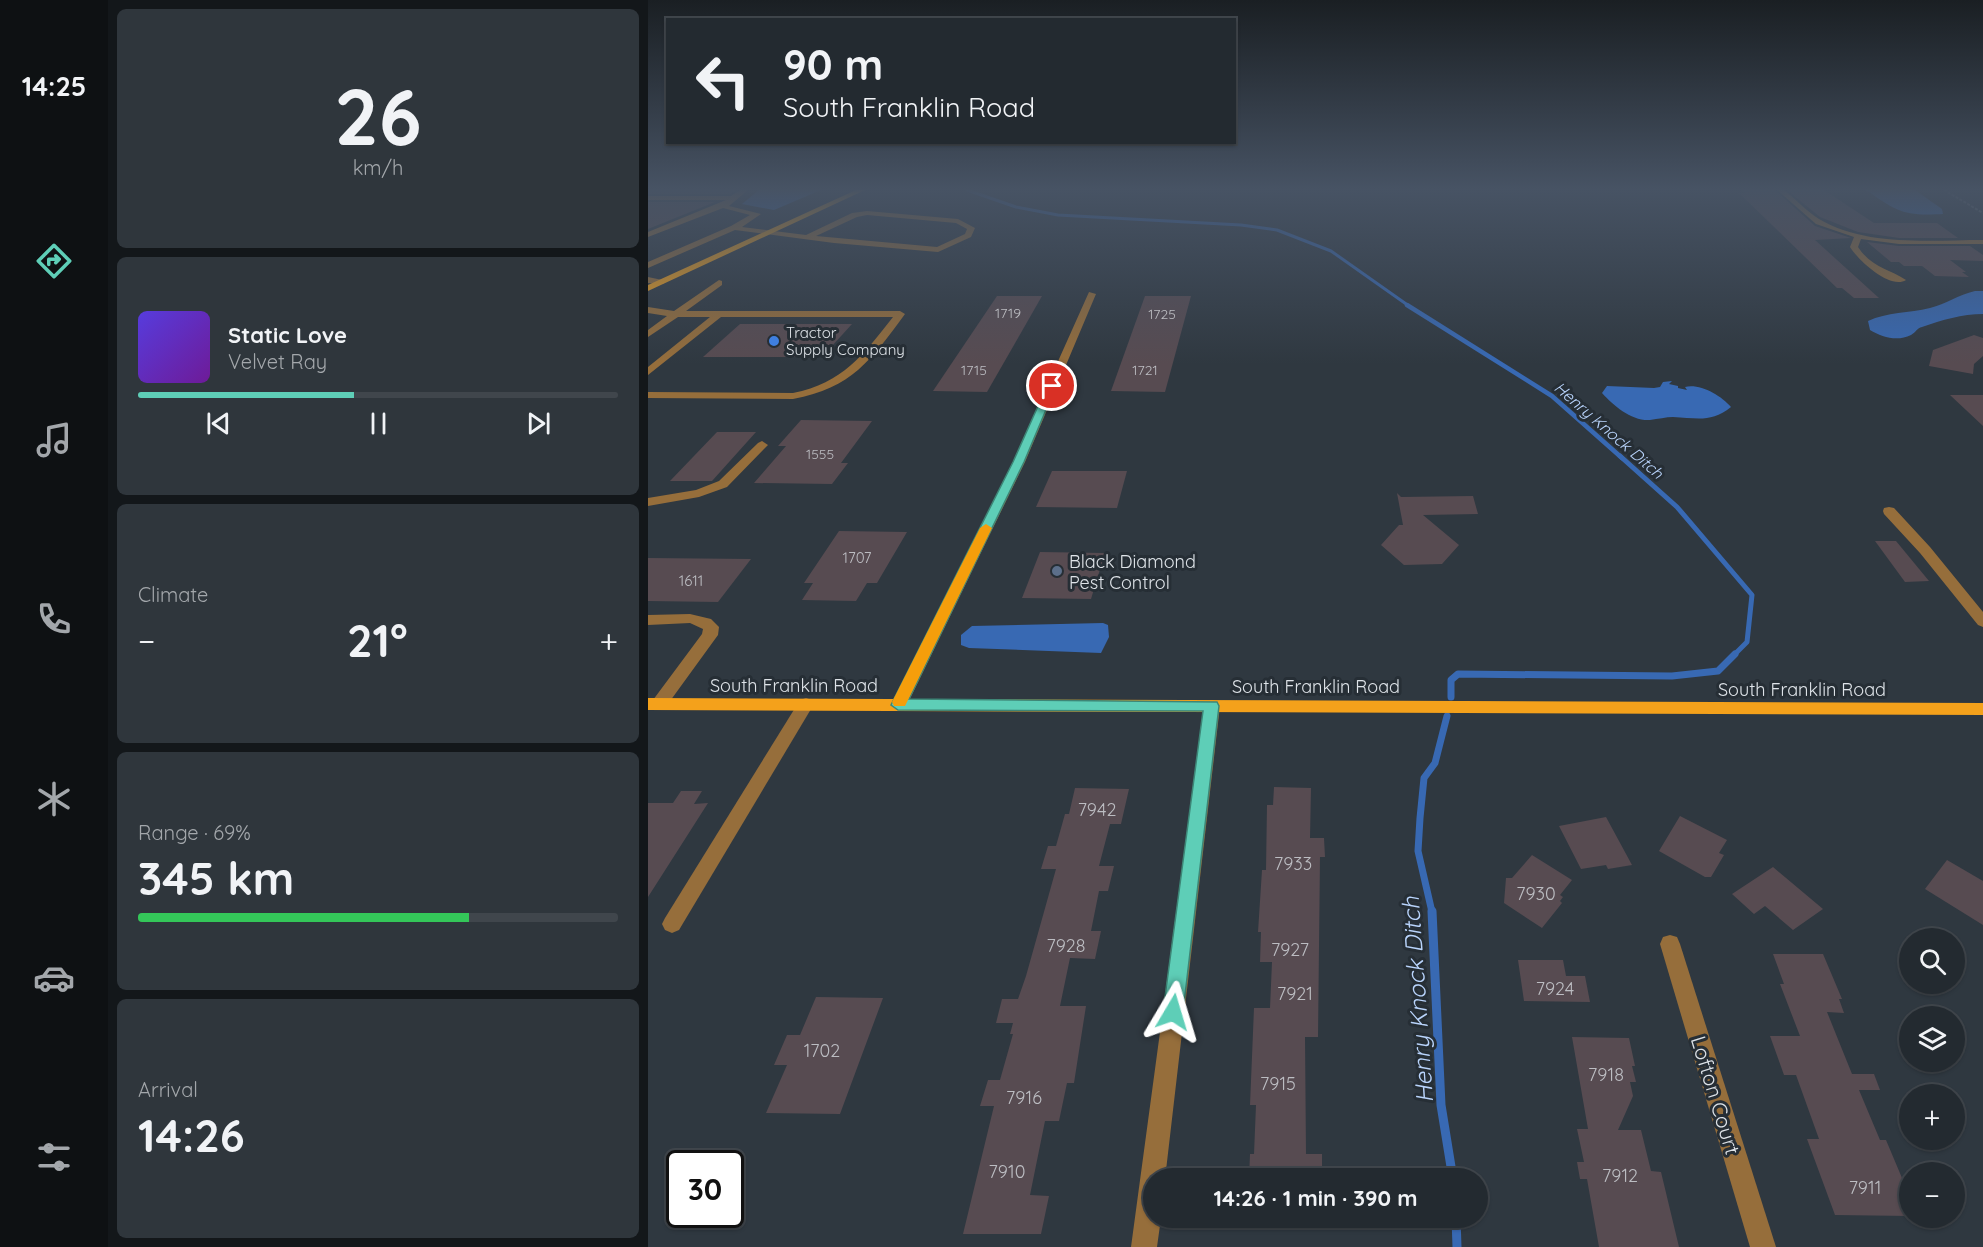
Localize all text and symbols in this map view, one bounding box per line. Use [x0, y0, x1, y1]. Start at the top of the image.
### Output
text: 90 m [783, 38, 883, 91]
icon: left [684, 42, 762, 120]
text: 26 [334, 67, 422, 165]
text: 14:25 [22, 69, 86, 103]
text: South Franklin Road [783, 90, 1035, 124]
text: km/h [353, 155, 403, 180]
icon: directions [33, 240, 75, 282]
house number: 1719 [995, 304, 1021, 322]
house number: 1725 [1148, 305, 1176, 323]
text: Static Love [228, 321, 347, 349]
place label: Tractor Supply Company [786, 323, 905, 359]
marker: Tractor Supply Company [767, 334, 781, 348]
text: Velvet Ray [228, 349, 327, 374]
pin [1026, 360, 1077, 411]
house number: 1715 [961, 361, 987, 379]
house number: 1721 [1132, 361, 1158, 379]
icon: arrive [1035, 369, 1068, 402]
water label: Henry Knock Ditch [1550, 377, 1668, 483]
icon: previous [202, 407, 235, 440]
icon: pause [362, 407, 395, 440]
icon: next [522, 407, 555, 440]
icon: music [33, 419, 75, 461]
house number: 1555 [806, 445, 834, 463]
house number: 1707 [842, 548, 872, 567]
place label: Black Diamond Pest Control [1069, 550, 1196, 594]
marker: Black Diamond Pest Control [1050, 564, 1064, 578]
house number: 1611 [679, 571, 703, 590]
text: Climate [138, 582, 208, 607]
icon: phone [33, 598, 75, 640]
text: 21° [347, 612, 408, 668]
text: − [138, 620, 155, 661]
text: + [599, 620, 618, 661]
street label: South Franklin Road [710, 674, 878, 697]
street label: South Franklin Road [1232, 675, 1400, 698]
street label: South Franklin Road [1718, 678, 1886, 701]
icon: climate [33, 778, 75, 820]
house number: 7942 [1078, 798, 1116, 821]
text: Range · 69% [138, 820, 251, 845]
text: 345 km [138, 850, 294, 906]
house number: 7933 [1274, 852, 1312, 875]
house number: 7930 [1516, 882, 1556, 905]
water label: Henry Knock Ditch [1395, 895, 1439, 1104]
map controls [1899, 928, 1965, 1228]
button: search [1899, 928, 1965, 994]
house number: 7928 [1047, 934, 1085, 957]
house number: 7927 [1271, 938, 1309, 961]
icon: car [33, 957, 75, 999]
house number: 7924 [1536, 977, 1574, 1000]
position arrow [1141, 980, 1205, 1044]
house number: 7921 [1277, 982, 1313, 1005]
button: layers [1899, 1006, 1965, 1072]
street label: Lofton Court [1686, 1033, 1746, 1157]
house number: 1702 [804, 1039, 840, 1062]
house number: 7918 [1588, 1063, 1624, 1086]
house number: 7915 [1260, 1072, 1296, 1095]
text: Arrival [138, 1077, 198, 1102]
button: + [1899, 1084, 1965, 1150]
house number: 7916 [1006, 1086, 1042, 1109]
text: 14:26 [138, 1107, 245, 1163]
icon: filters [33, 1136, 75, 1178]
speed limit sign: 30 [666, 1150, 744, 1228]
house number: 7910 [989, 1160, 1025, 1183]
button: − [1899, 1162, 1965, 1228]
house number: 7912 [1602, 1164, 1638, 1187]
house number: 7911 [1849, 1176, 1881, 1199]
text: 14:26 · 1 min · 390 m [1213, 1184, 1418, 1212]

